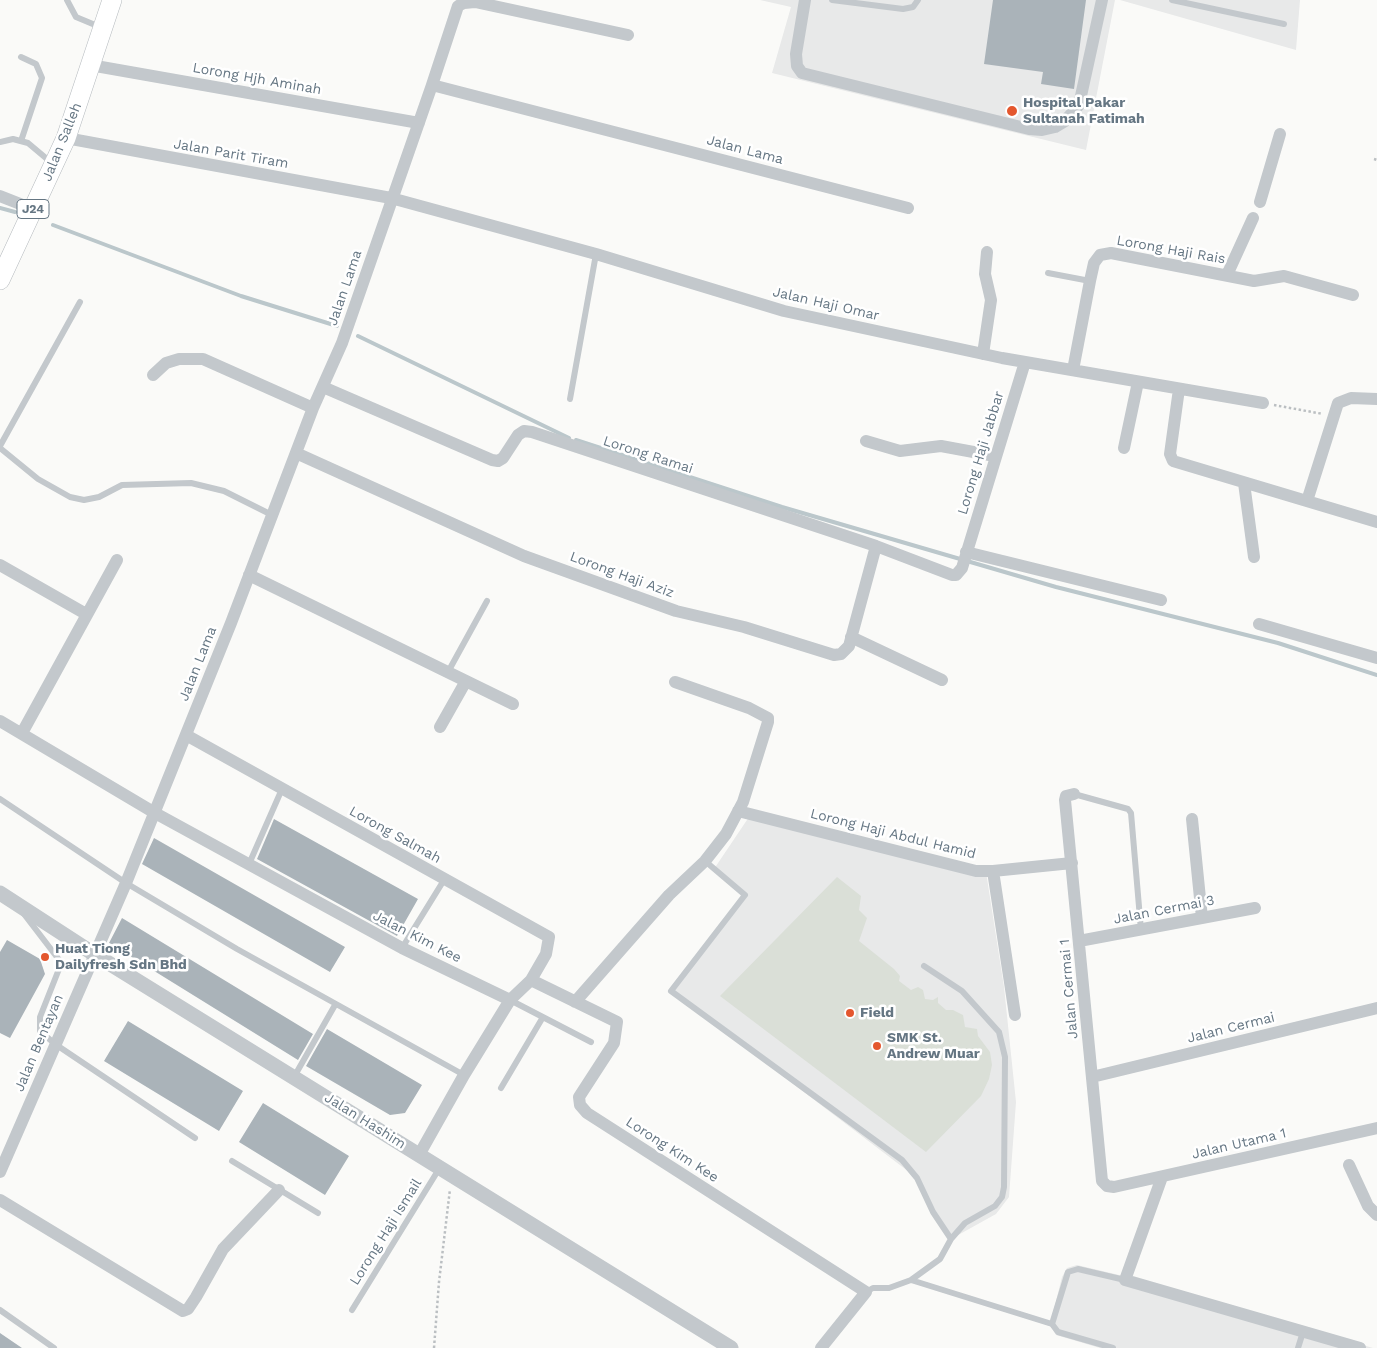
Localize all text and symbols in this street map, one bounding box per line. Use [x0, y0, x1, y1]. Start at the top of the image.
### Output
street label: Lorong Hjh Aminah [191, 59, 323, 99]
place label: Hospital Pakar Sultanah Fatimah [1023, 95, 1145, 128]
street label: Jalan Salleh [39, 100, 85, 184]
marker: Hospital Pakar Sultanah Fatimah [1005, 104, 1019, 118]
street label: Jalan Lama [705, 132, 785, 168]
street label: Jalan Parit Tiram [172, 136, 290, 172]
road number: J24 [17, 200, 49, 218]
street label: Lorong Haji Rais [1115, 232, 1227, 268]
street label: Jalan Lama [324, 248, 366, 328]
street label: Jalan Haji Omar [771, 284, 881, 324]
street label: Lorong Haji Jabbar [954, 389, 1008, 517]
street label: Lorong Ramai [601, 433, 695, 477]
street label: Lorong Haji Aziz [568, 548, 676, 602]
street label: Jalan Lama [175, 624, 221, 704]
street label: Lorong Salmah [346, 803, 444, 867]
street label: Lorong Haji Abdul Hamid [808, 805, 978, 863]
street label: Jalan Cermai 3 [1112, 892, 1216, 928]
street label: Jalan Kim Kee [370, 907, 464, 967]
street label: Jalan Cermai 1 [1056, 939, 1082, 1039]
place label: Huat Tiong Dailyfresh Sdn Bhd [55, 941, 187, 974]
marker: Huat Tiong Dailyfresh Sdn Bhd [39, 951, 51, 963]
street label: Jalan Bentayan [11, 992, 67, 1094]
place label: Field [860, 1005, 894, 1021]
marker: Field [844, 1007, 856, 1019]
street label: Jalan Cermai [1185, 1009, 1277, 1047]
place label: SMK St. Andrew Muar [887, 1030, 980, 1062]
marker: SMK St. Andrew Muar [871, 1040, 883, 1052]
street label: Jalan Hashim [321, 1089, 409, 1153]
street label: Lorong Kim Kee [623, 1114, 721, 1186]
street label: Jalan Utama 1 [1190, 1125, 1288, 1163]
street label: Lorong Haji Ismail [346, 1176, 426, 1288]

